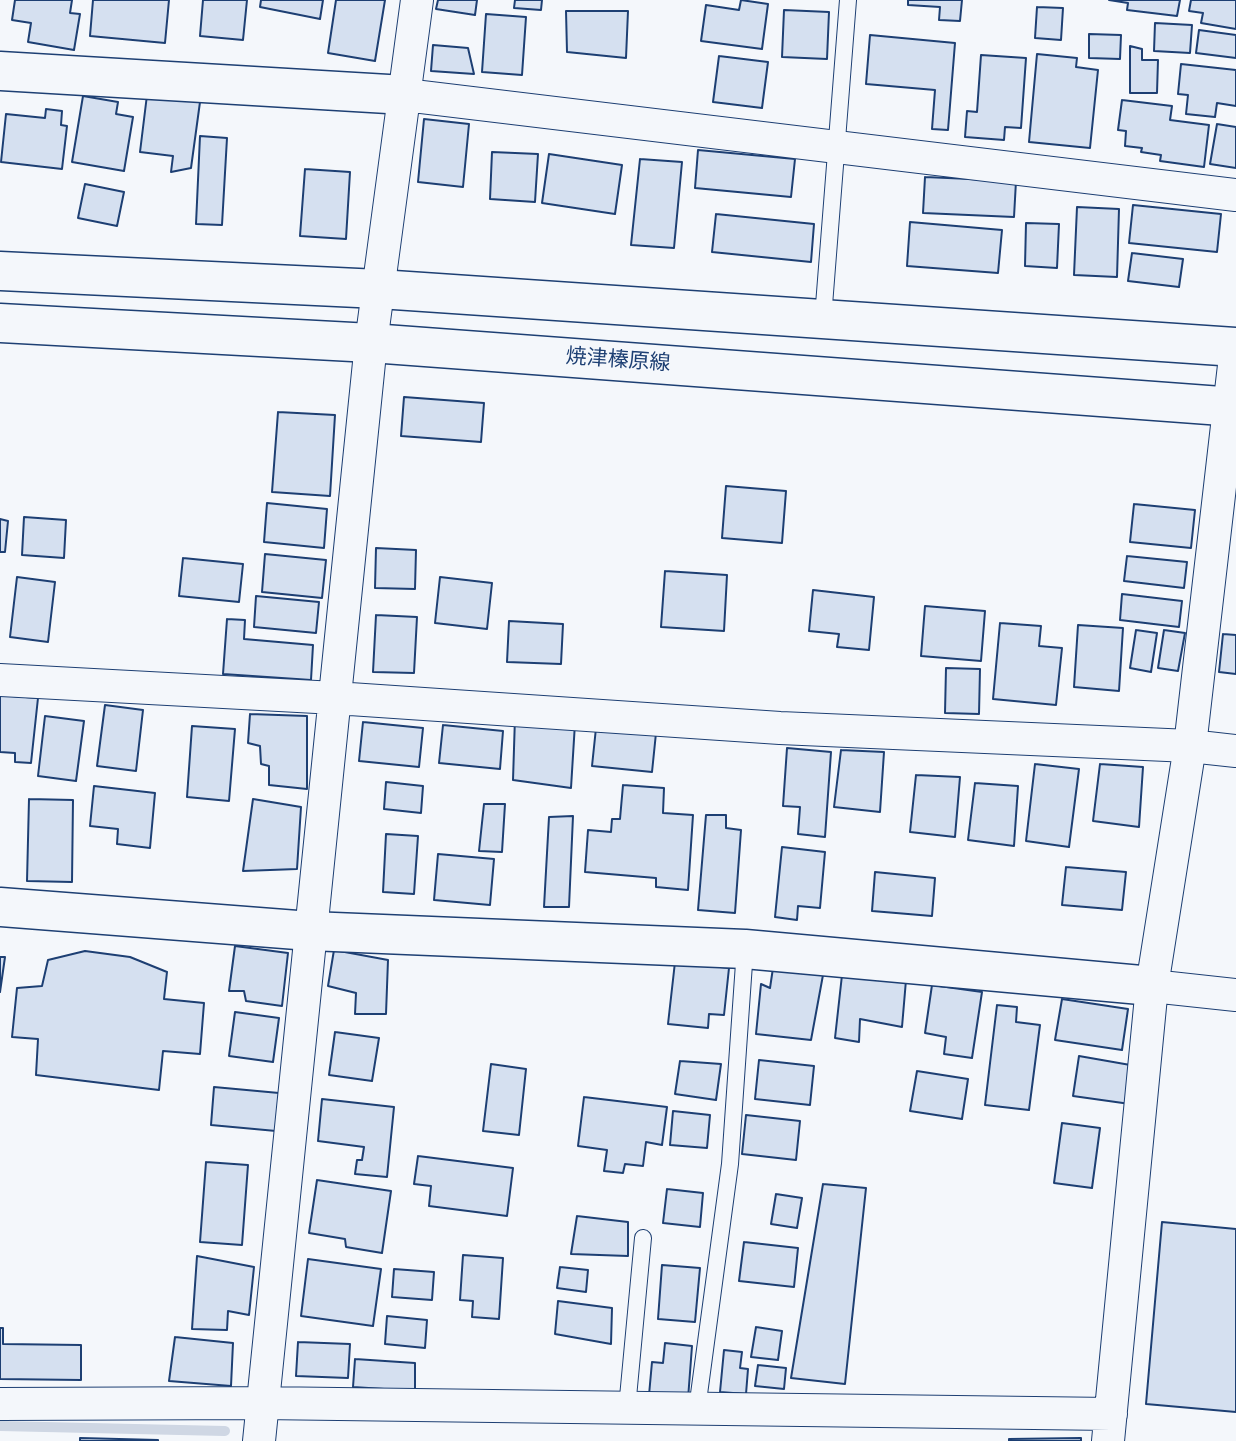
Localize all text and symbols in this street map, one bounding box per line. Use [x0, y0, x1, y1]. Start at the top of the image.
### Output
street label: 焼津榛原線 [565, 345, 671, 377]

